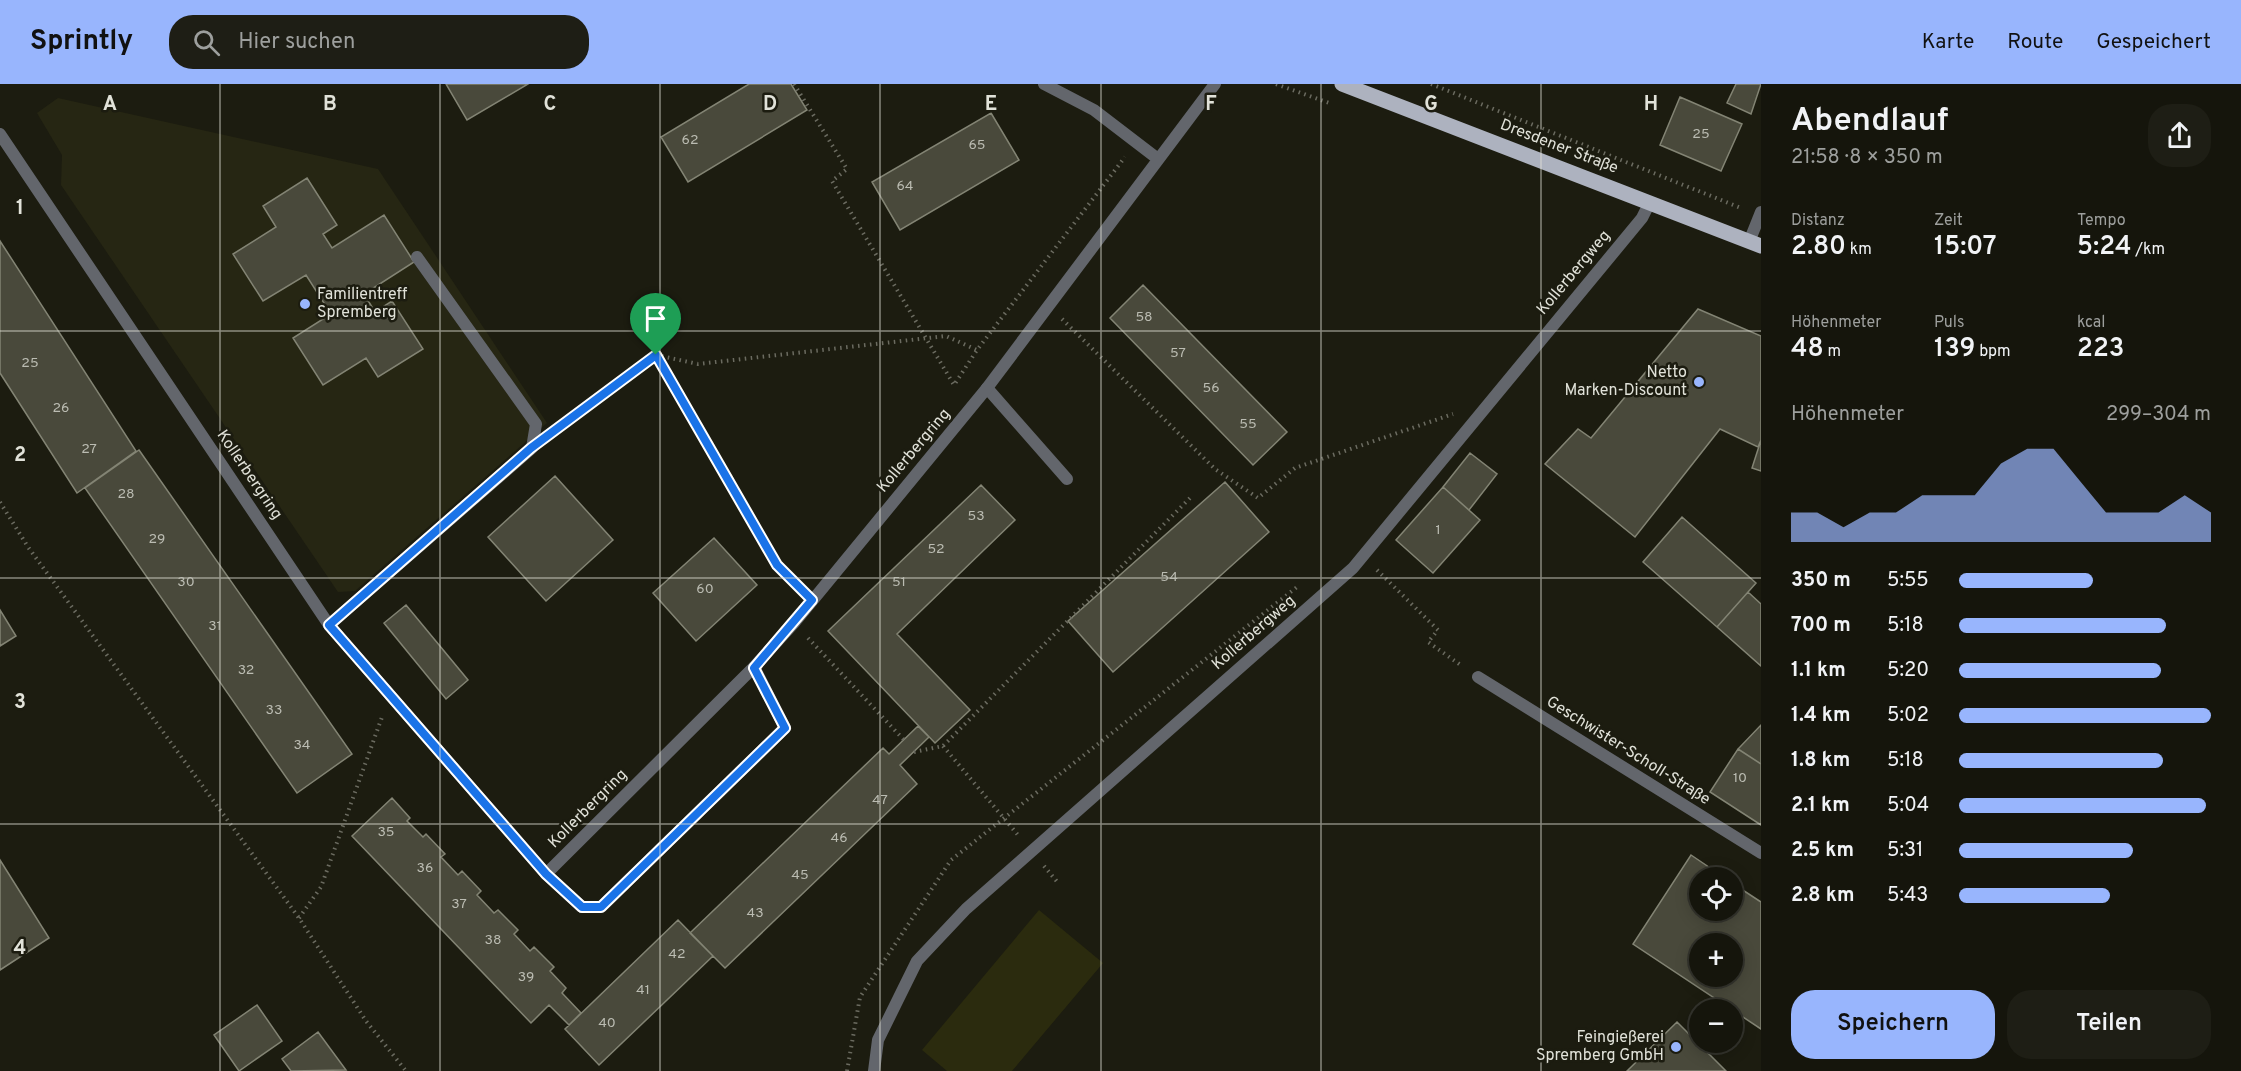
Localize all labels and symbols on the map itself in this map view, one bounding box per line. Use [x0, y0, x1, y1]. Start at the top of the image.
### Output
text: A [103, 92, 117, 118]
text: B [323, 92, 337, 118]
text: C [544, 92, 556, 118]
text: D [763, 92, 777, 118]
text: E [985, 92, 997, 118]
text: F [1205, 92, 1217, 118]
text: G [1424, 92, 1438, 118]
text: H [1644, 92, 1658, 118]
street label: Dresdener Straße [1497, 115, 1621, 179]
house number: 25 [1692, 126, 1710, 143]
house number: 62 [682, 132, 698, 149]
house number: 65 [968, 137, 986, 154]
house number: 64 [896, 178, 914, 195]
text: 1 [16, 196, 24, 222]
street label: Kollerbergweg [1533, 227, 1615, 319]
place label: Familientreff Spremberg [317, 285, 408, 323]
pin [630, 293, 681, 355]
marker: Familientreff Spremberg [298, 297, 312, 311]
house number: 58 [1135, 309, 1153, 326]
house number: 57 [1170, 345, 1186, 362]
house number: 25 [21, 355, 39, 372]
place label: Netto Marken-Discount [1565, 363, 1687, 401]
marker: Netto Marken-Discount [1692, 375, 1706, 389]
house number: 56 [1202, 380, 1220, 397]
house number: 26 [53, 400, 69, 417]
street label: Kollerbergring [873, 405, 955, 497]
house number: 55 [1239, 416, 1257, 433]
street label: Kollerbergring [212, 426, 286, 524]
house number: 27 [81, 441, 97, 458]
text: 2 [14, 443, 26, 469]
house number: 28 [117, 486, 135, 503]
house number: 53 [967, 508, 985, 525]
house number: 1 [1435, 522, 1441, 539]
house number: 29 [149, 531, 165, 548]
house number: 52 [927, 541, 945, 558]
house number: 54 [1160, 569, 1178, 586]
house number: 30 [177, 574, 195, 591]
house number: 51 [892, 574, 906, 591]
house number: 60 [696, 581, 714, 598]
street label: Kollerbergweg [1208, 591, 1300, 675]
house number: 31 [208, 618, 222, 635]
house number: 32 [238, 662, 254, 679]
text: 3 [14, 690, 26, 716]
street label: Geschwister-Scholl-Straße [1542, 692, 1714, 810]
house number: 33 [266, 702, 282, 719]
house number: 34 [293, 737, 311, 754]
street label: Kollerbergring [544, 765, 632, 853]
house number: 10 [1733, 770, 1747, 787]
house number: 47 [872, 792, 888, 809]
house number: 35 [377, 824, 395, 841]
house number: 46 [830, 830, 848, 847]
house number: 36 [417, 860, 433, 877]
house number: 45 [791, 867, 809, 884]
house number: 37 [451, 896, 467, 913]
house number: 43 [746, 905, 764, 922]
house number: 38 [485, 932, 501, 949]
text: 4 [14, 936, 26, 962]
house number: 42 [668, 946, 686, 963]
house number: 39 [518, 969, 534, 986]
house number: 41 [636, 982, 650, 999]
house number: 40 [598, 1015, 616, 1032]
place label: Feingießerei Spremberg GmbH [1536, 1028, 1664, 1066]
marker: Feingießerei Spremberg GmbH [1669, 1040, 1683, 1054]

